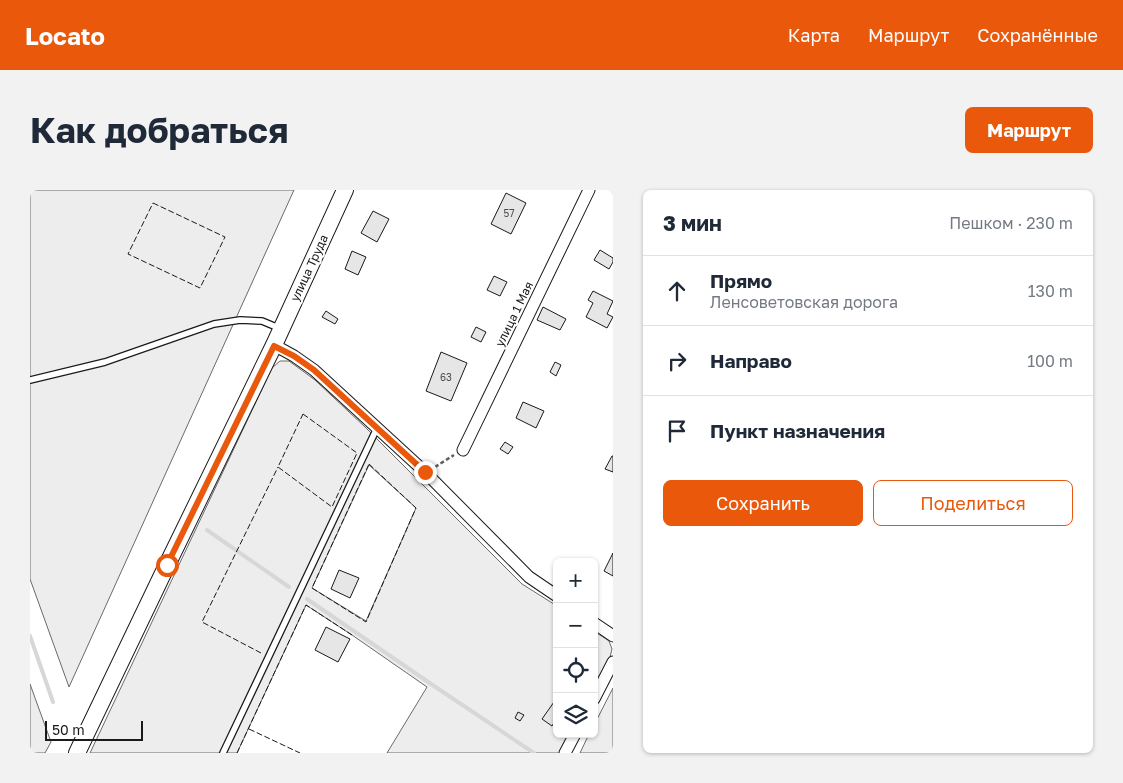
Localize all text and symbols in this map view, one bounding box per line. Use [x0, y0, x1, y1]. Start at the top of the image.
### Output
text: Locato [25, 21, 105, 50]
text: Карта [788, 24, 840, 46]
text: Маршрут [868, 24, 949, 46]
text: Сохранённые [977, 24, 1098, 46]
button: Маршрут [965, 107, 1093, 153]
text: Как добраться [30, 109, 288, 151]
house number: 57 [503, 207, 515, 219]
text: 3 мин [663, 210, 722, 236]
text: Пешком · 230 m [949, 213, 1073, 233]
street label: улица Труда [287, 232, 331, 304]
text: Прямо [710, 269, 772, 292]
icon: ahead [663, 277, 691, 305]
street label: улица 1 Мая [492, 279, 536, 349]
text: 130 m [1028, 281, 1073, 301]
text: Ленсоветовская дорога [710, 292, 898, 312]
icon: right [663, 347, 691, 375]
text: Направо [710, 349, 792, 372]
text: 100 m [1027, 351, 1073, 371]
house number: 63 [440, 371, 452, 383]
icon: arrive [663, 417, 691, 445]
text: Пункт назначения [710, 419, 885, 442]
route end [414, 461, 437, 484]
button: Сохранить [663, 480, 863, 526]
button: Поделиться [873, 480, 1073, 526]
route start [156, 554, 179, 577]
map controls [553, 558, 598, 738]
button: + [553, 558, 598, 603]
button: − [553, 603, 598, 648]
button: locate [553, 648, 598, 693]
button: layers [553, 693, 598, 738]
scale bar [45, 718, 142, 741]
text: 50 m [52, 721, 85, 738]

